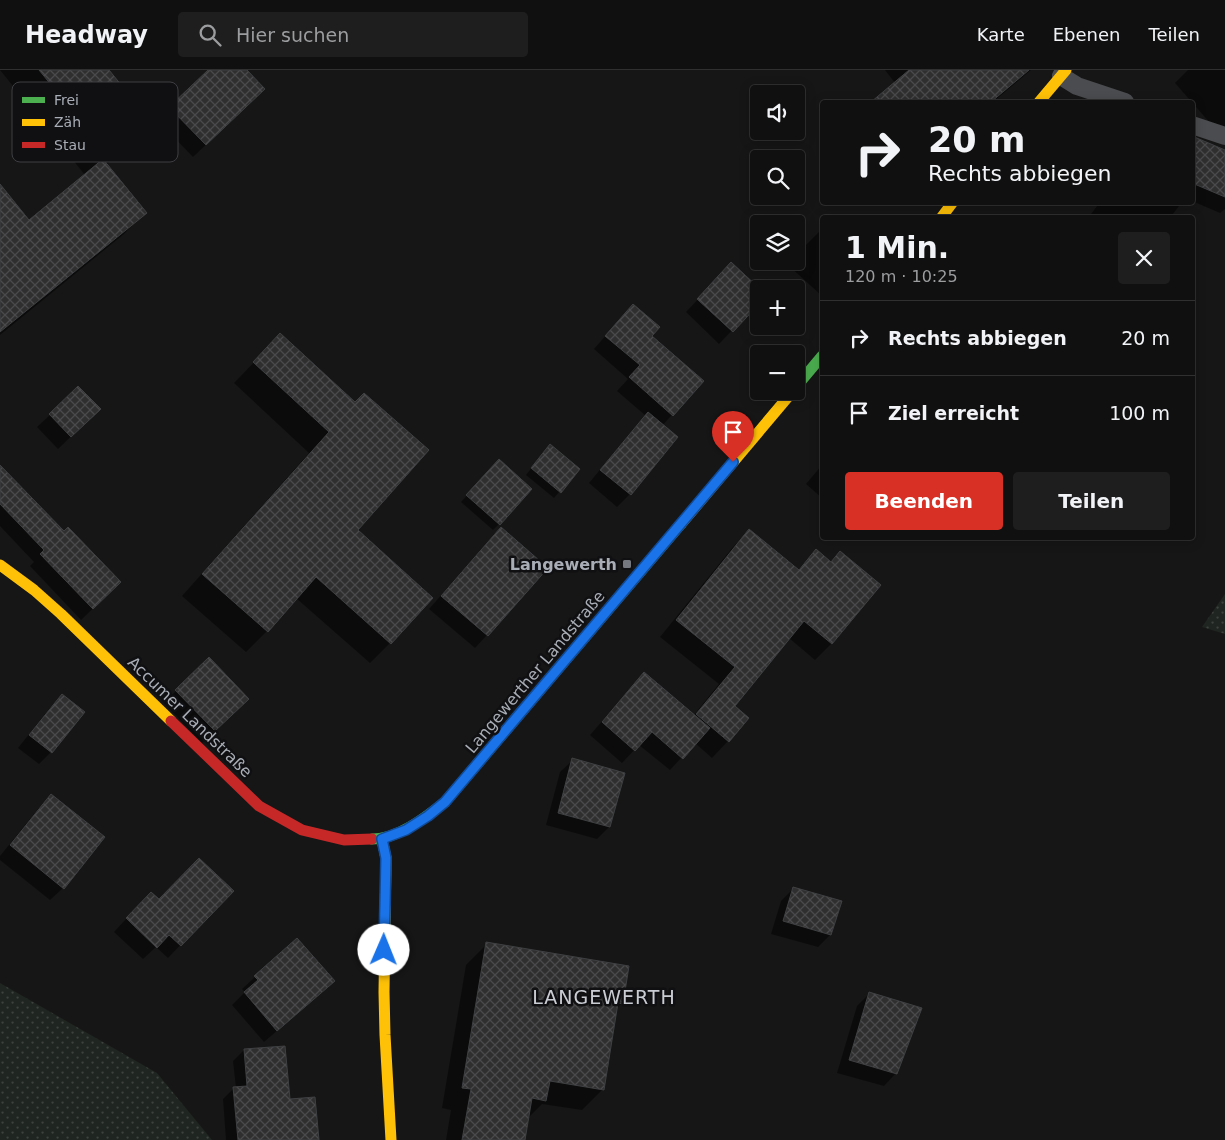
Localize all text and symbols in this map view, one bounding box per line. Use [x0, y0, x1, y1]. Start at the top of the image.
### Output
search box [178, 12, 528, 57]
text: Headway [25, 21, 148, 49]
icon: search [196, 21, 224, 49]
text: Hier suchen [236, 24, 349, 46]
text: Karte [977, 24, 1025, 45]
text: Ebenen [1053, 24, 1121, 45]
text: Teilen [1149, 24, 1200, 45]
legend [12, 82, 178, 162]
map controls [750, 85, 805, 400]
button: sound [750, 85, 805, 140]
text: Frei [54, 92, 79, 108]
text: Zäh [54, 114, 81, 130]
icon: right [845, 120, 910, 185]
text: 20 m [928, 120, 1025, 160]
text: Stau [54, 137, 86, 153]
button: search [750, 150, 805, 205]
text: Rechts abbiegen [928, 161, 1111, 186]
button: layers [750, 215, 805, 270]
text: 1 Min. [845, 230, 949, 265]
button: close [1118, 232, 1170, 284]
text: 120 m · 10:25 [845, 267, 958, 286]
button: + [750, 280, 805, 335]
icon: right [845, 324, 873, 352]
text: Rechts abbiegen [888, 327, 1067, 349]
text: 20 m [1121, 327, 1170, 349]
button: − [750, 345, 805, 400]
icon: arrive [845, 399, 873, 427]
text: Ziel erreicht [888, 402, 1019, 424]
text: 100 m [1109, 402, 1170, 424]
pin [712, 411, 754, 462]
icon: arrive [719, 418, 747, 446]
button: Beenden [845, 472, 1003, 530]
button: Teilen [1013, 472, 1170, 530]
place label: Langewerth [510, 555, 617, 574]
marker: Langewerth [621, 558, 633, 570]
street label: Langewerther Landstraße [461, 587, 609, 757]
street label: Accumer Landstraße [124, 653, 256, 781]
position arrow [357, 923, 409, 975]
district label: LANGEWERTH [532, 986, 676, 1008]

